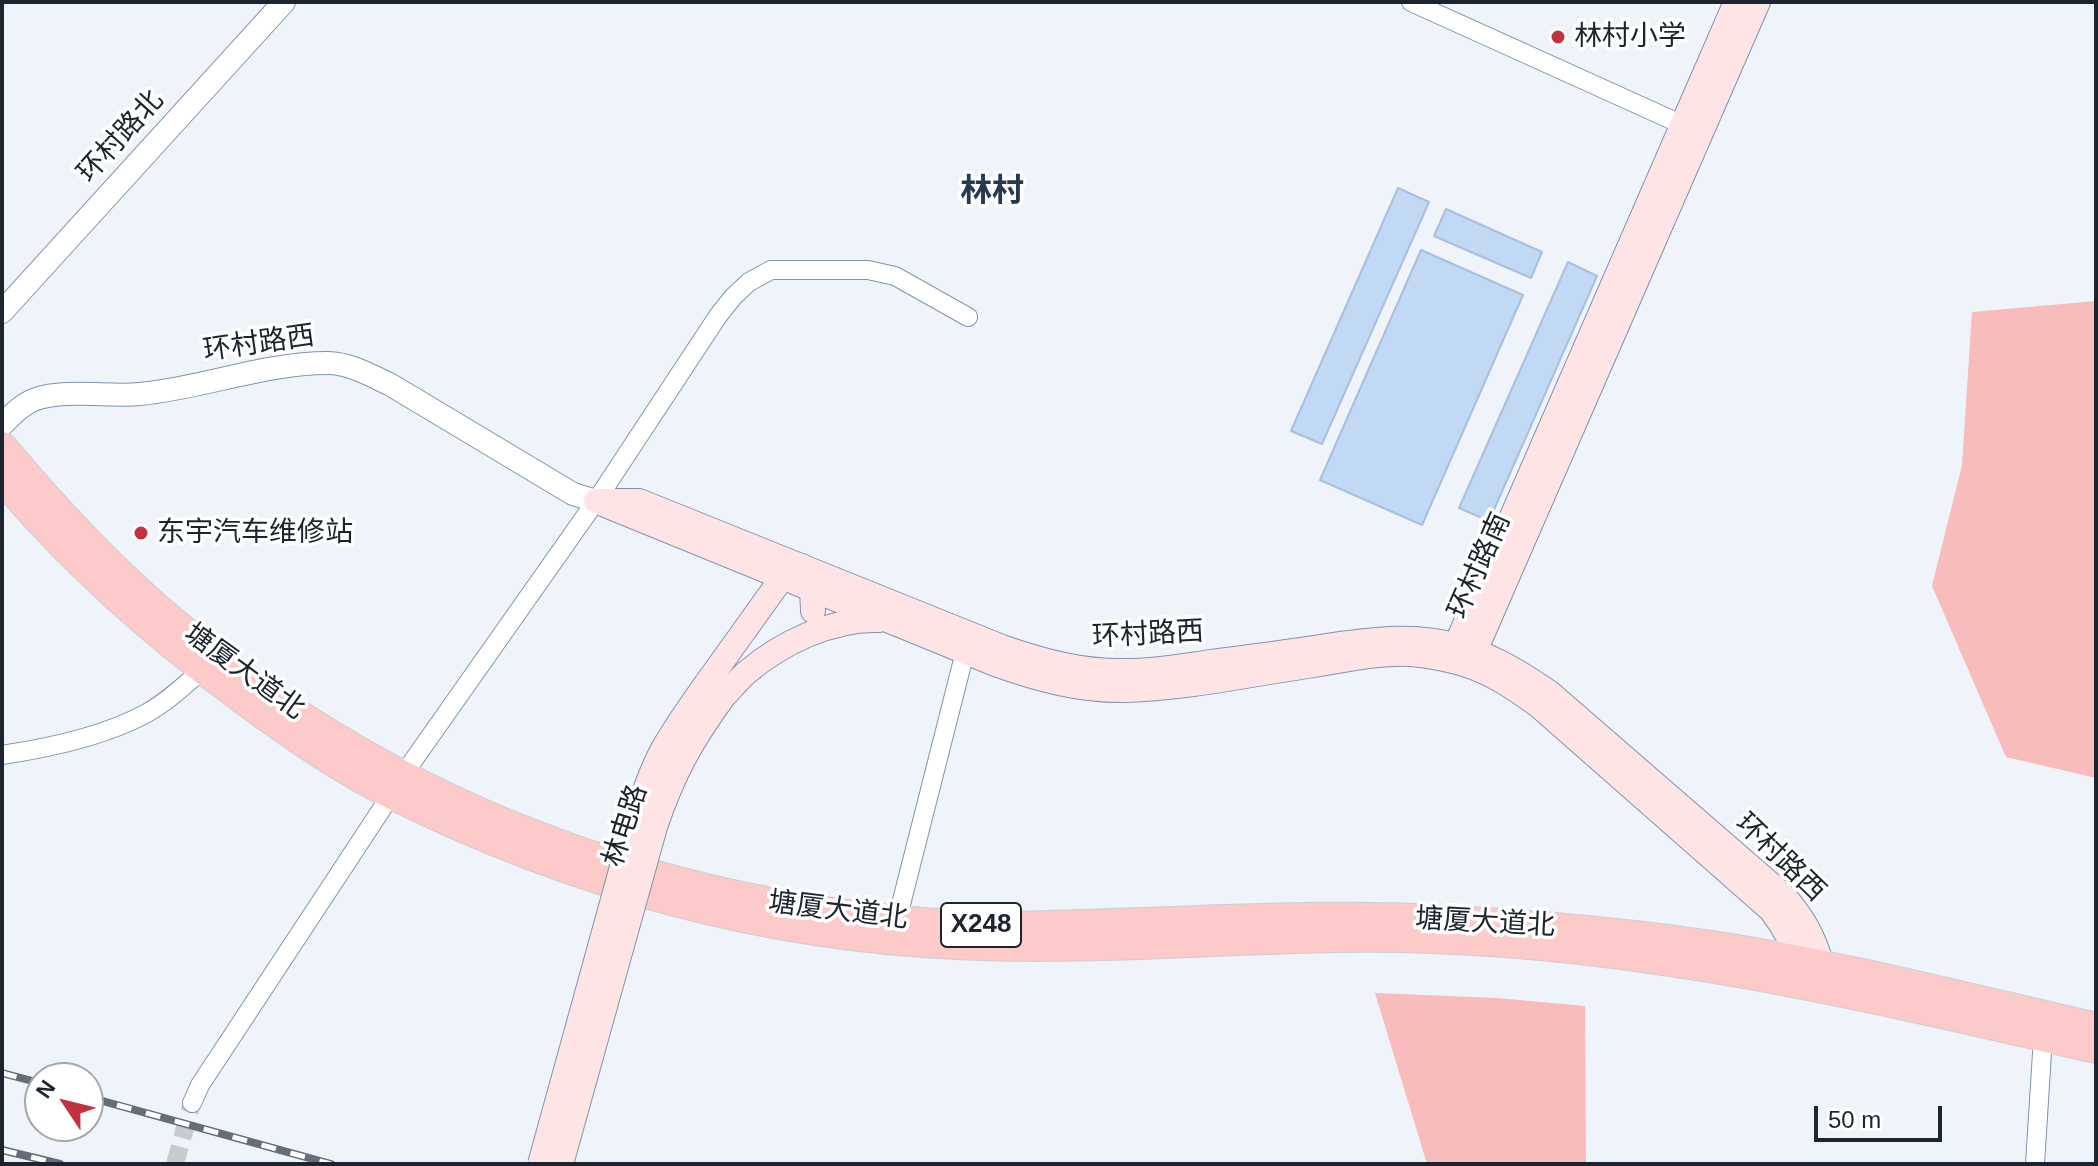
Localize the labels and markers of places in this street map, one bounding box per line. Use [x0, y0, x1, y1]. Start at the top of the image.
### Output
place label: 林村小学 [1574, 20, 1686, 54]
marker: 林村小学 [1549, 28, 1567, 46]
place label: 东宇汽车维修站 [157, 516, 353, 550]
marker: 东宇汽车维修站 [132, 524, 150, 542]

